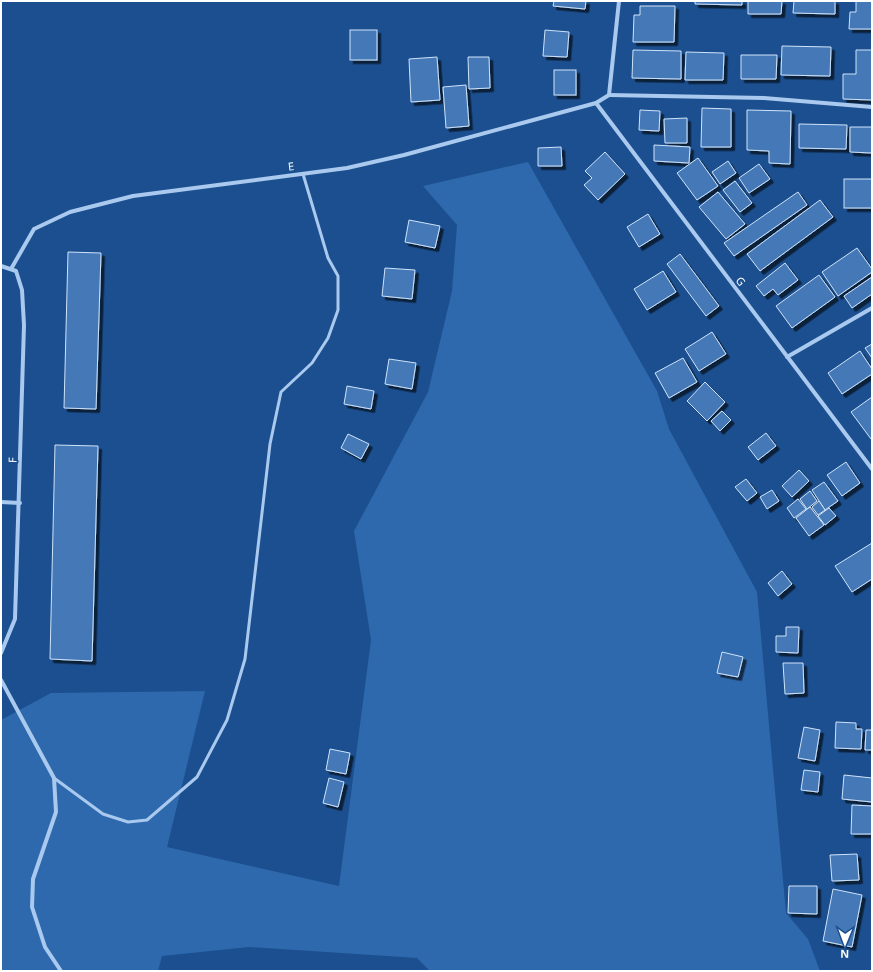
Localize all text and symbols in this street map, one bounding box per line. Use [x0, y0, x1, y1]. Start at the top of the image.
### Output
street label: E [287, 158, 295, 174]
street label: G [733, 273, 749, 289]
street label: F [4, 457, 20, 463]
north arrow [825, 924, 865, 964]
text: N [840, 947, 849, 962]

